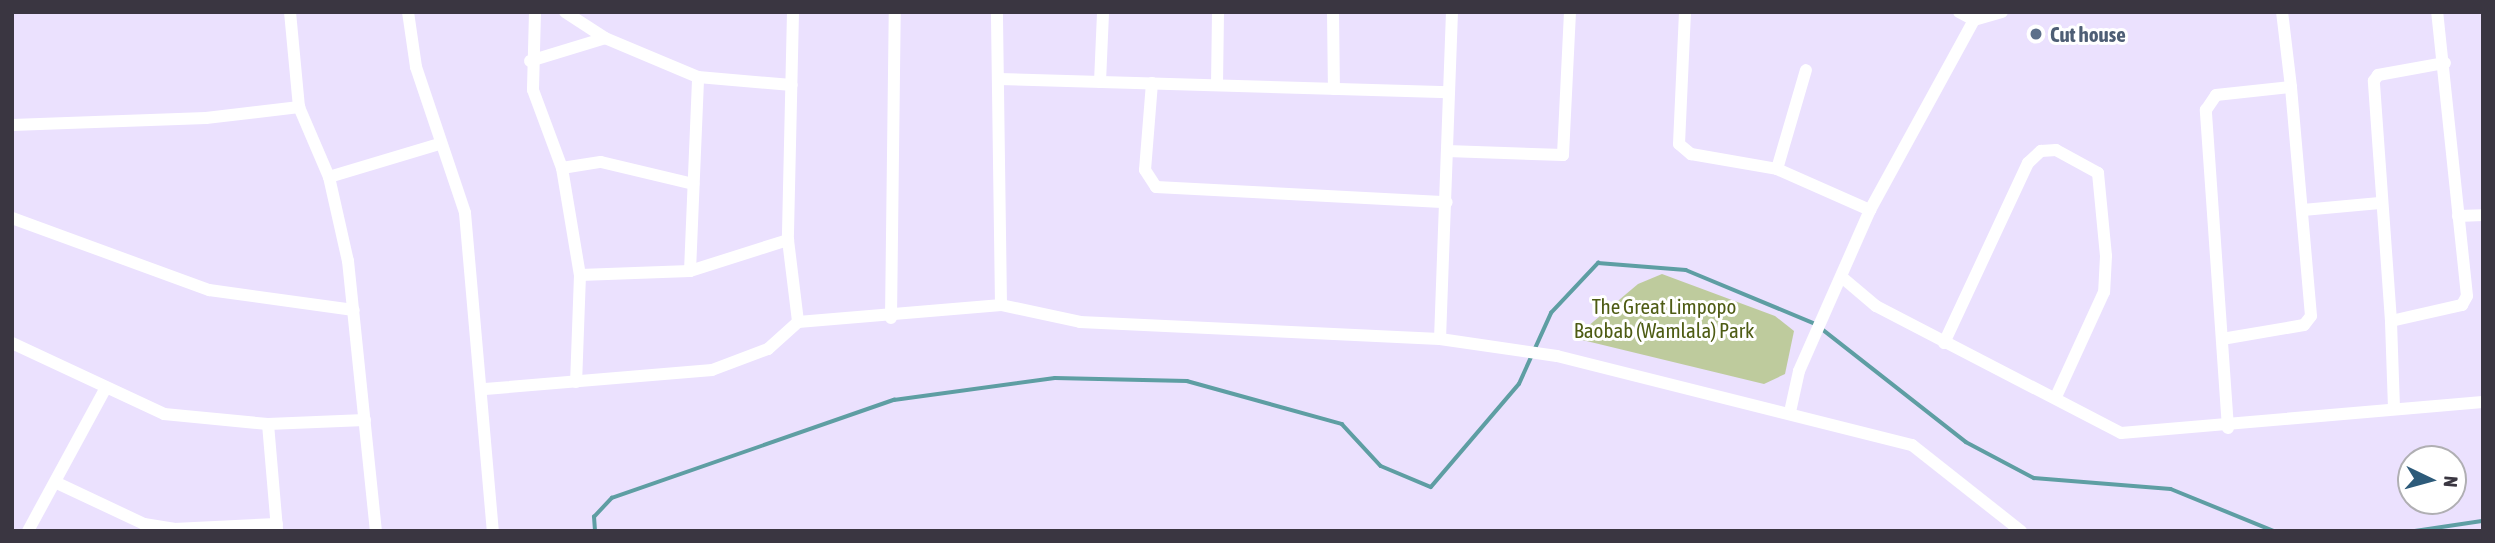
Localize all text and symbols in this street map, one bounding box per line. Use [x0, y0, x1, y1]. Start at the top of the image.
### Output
place label: Cut house [2050, 21, 2126, 47]
marker: Cut house [2028, 26, 2044, 42]
park label: The Great Limpopo Baobab (Wamlala) Park [1574, 293, 1754, 343]
north arrow [2397, 445, 2467, 515]
text: N [2439, 475, 2462, 488]

